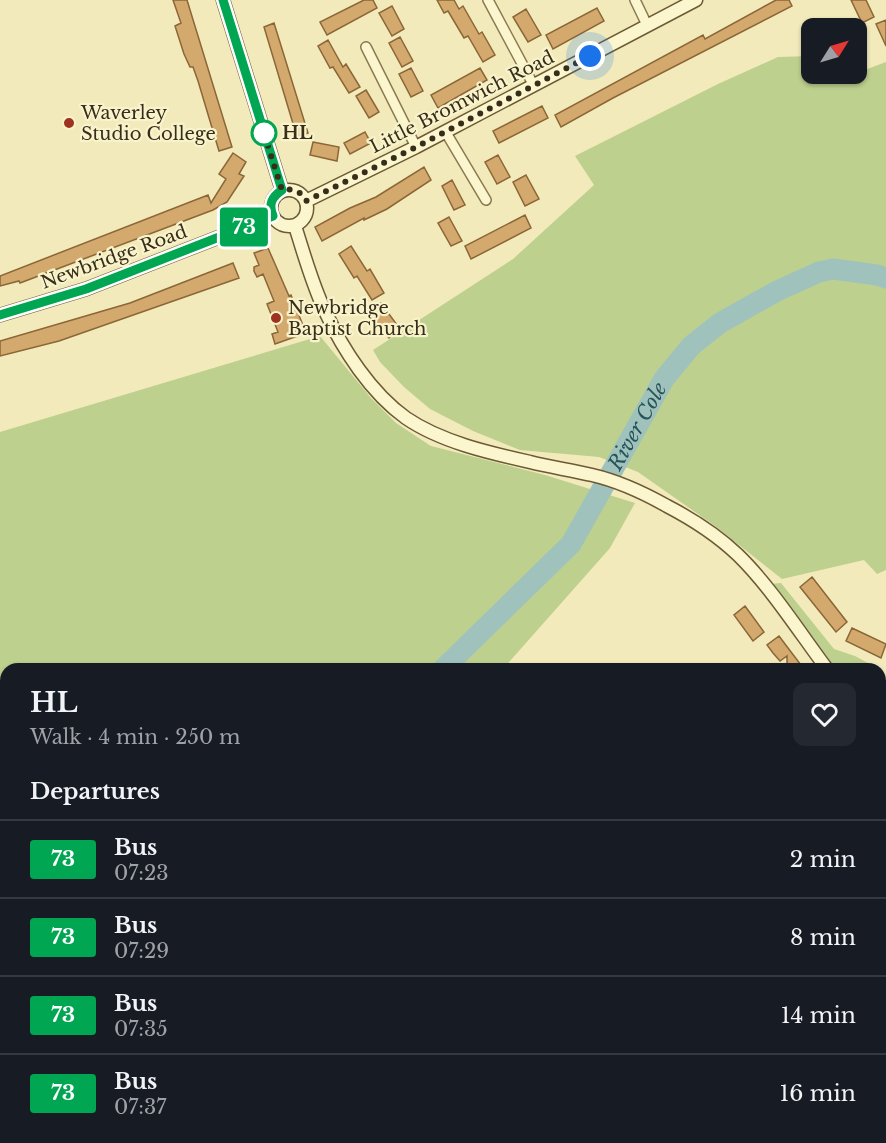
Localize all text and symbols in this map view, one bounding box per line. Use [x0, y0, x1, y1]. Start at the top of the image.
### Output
north arrow [801, 18, 867, 84]
map controls [801, 18, 867, 84]
your location [575, 41, 605, 71]
street label: Little Bromwich Road [366, 46, 558, 158]
place label: Waverley Studio College [80, 102, 216, 145]
marker: Waverley Studio College [62, 116, 76, 130]
marker: HL [251, 120, 277, 146]
place label: HL [282, 122, 313, 144]
line badge: 73 [217, 208, 271, 246]
text: 73 [232, 214, 256, 240]
street label: Newbridge Road [38, 220, 190, 294]
place label: Newbridge Baptist Church [288, 297, 426, 340]
marker: Newbridge Baptist Church [269, 311, 283, 325]
water label: River Cole [603, 378, 672, 475]
button: heart [793, 683, 856, 746]
text: HL [30, 685, 78, 720]
text: Walk · 4 min · 250 m [30, 725, 240, 749]
text: Departures [30, 778, 160, 805]
text: Bus [114, 834, 157, 861]
text: 73 [51, 846, 75, 872]
text: 2 min [790, 846, 856, 873]
text: 07:23 [114, 861, 169, 885]
text: Bus [114, 912, 157, 939]
text: 73 [51, 924, 75, 950]
text: 8 min [790, 924, 856, 951]
text: 07:29 [114, 939, 169, 963]
text: Bus [114, 990, 157, 1017]
text: 73 [51, 1002, 75, 1028]
text: 14 min [781, 1002, 856, 1029]
text: 07:35 [114, 1017, 168, 1041]
text: Bus [114, 1068, 157, 1095]
text: 73 [51, 1080, 75, 1106]
text: 16 min [779, 1080, 856, 1107]
text: 07:37 [114, 1095, 166, 1119]

